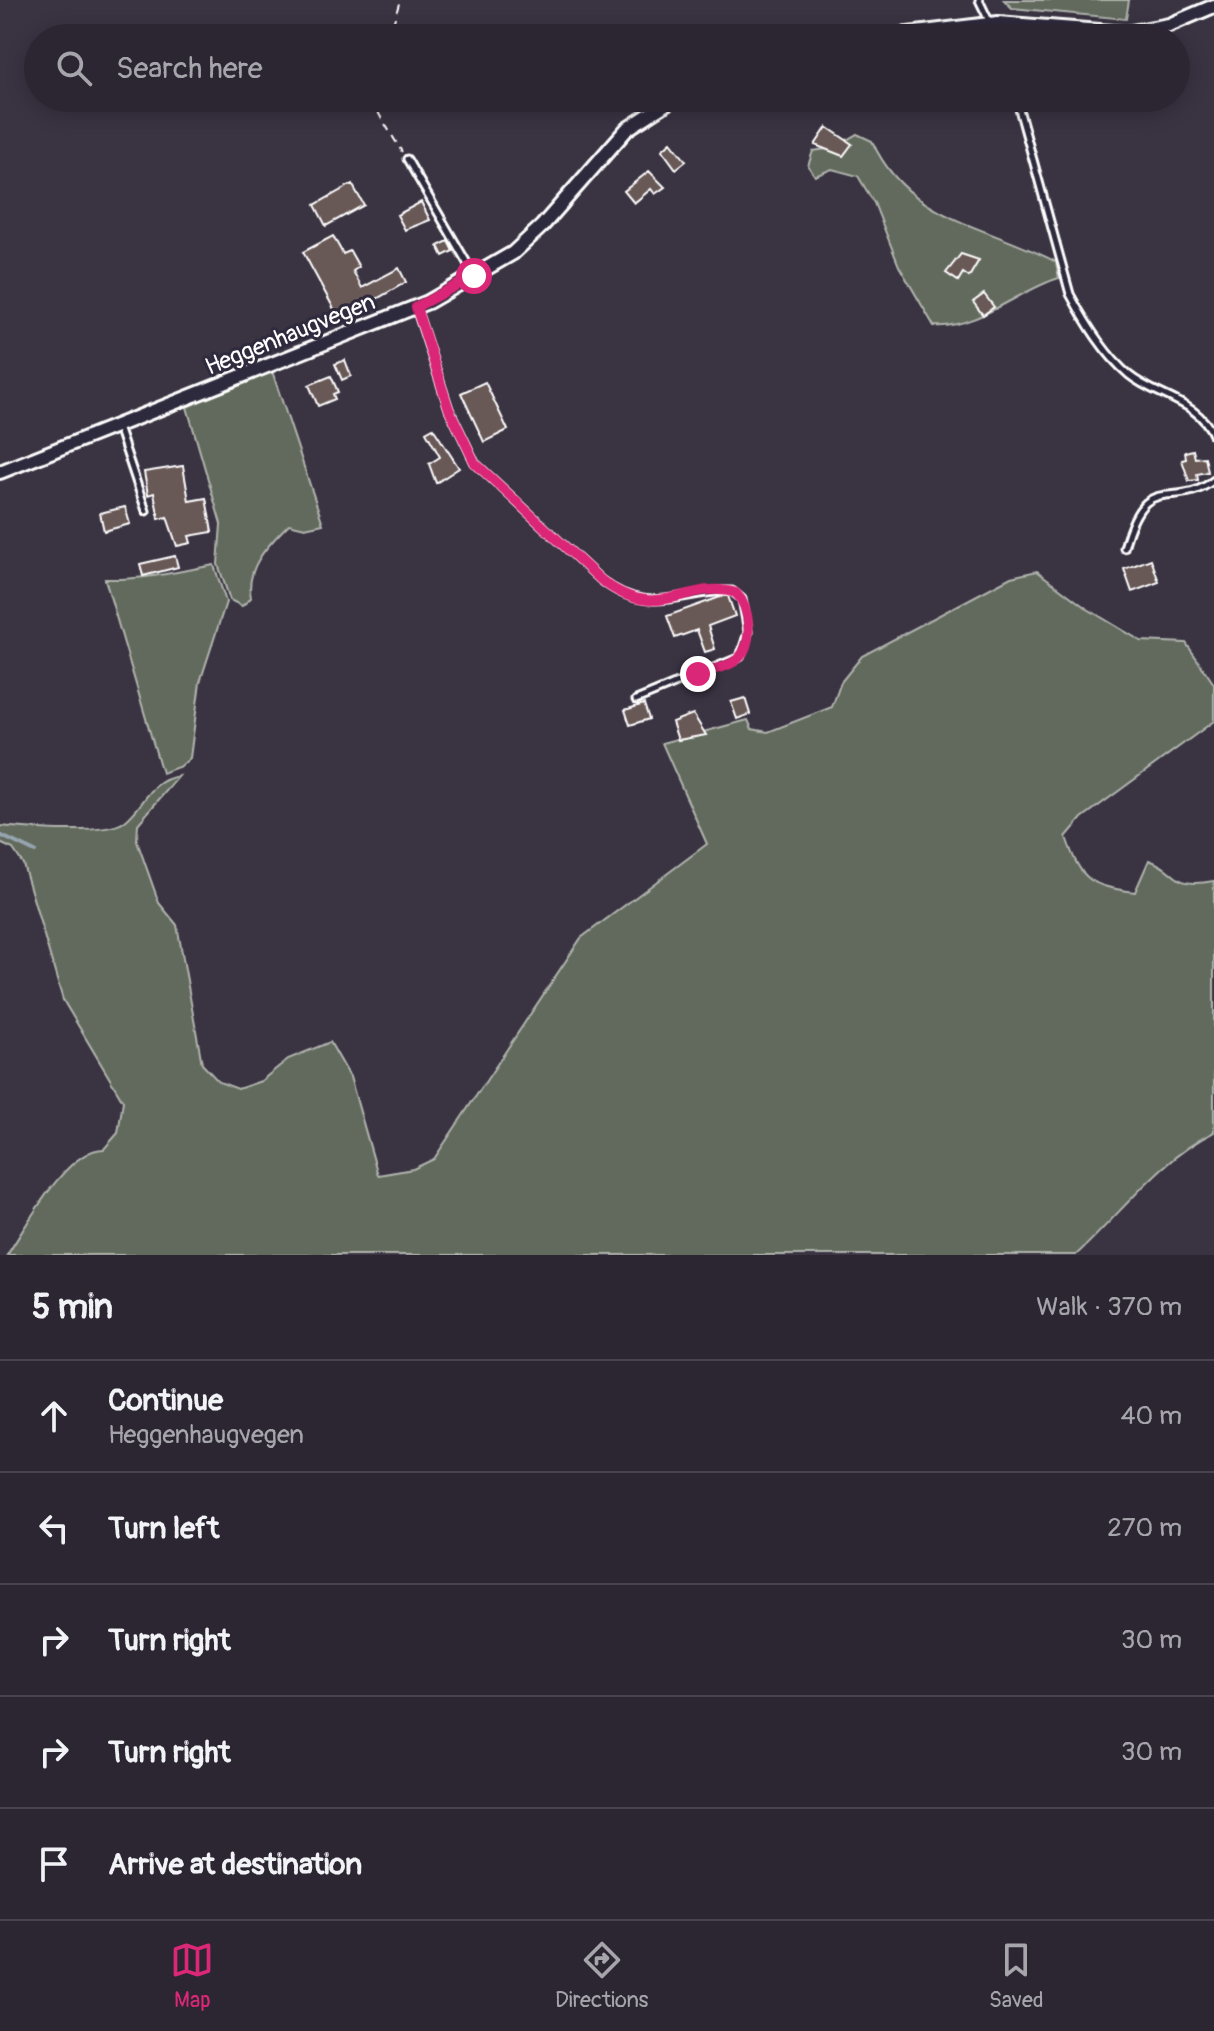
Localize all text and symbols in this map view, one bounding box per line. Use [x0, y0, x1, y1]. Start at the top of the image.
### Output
search box [24, 24, 1190, 112]
icon: search [52, 46, 96, 90]
text: Search here [116, 50, 263, 87]
route start [456, 258, 492, 294]
street label: Heggenhaugvegen [201, 287, 379, 382]
route end [680, 656, 716, 692]
text: 5 min [32, 1286, 113, 1329]
text: Walk · 370 m [1036, 1291, 1182, 1323]
text: Continue [108, 1382, 223, 1419]
icon: ahead [32, 1394, 76, 1438]
text: 40 m [1120, 1400, 1182, 1432]
text: Heggenhaugvegen [108, 1419, 304, 1451]
icon: left [32, 1506, 76, 1550]
text: Turn left [108, 1510, 219, 1547]
text: 270 m [1107, 1512, 1182, 1544]
icon: right [32, 1618, 76, 1662]
text: Turn right [108, 1622, 231, 1659]
text: 30 m [1121, 1624, 1182, 1656]
icon: right [32, 1730, 76, 1774]
text: Turn right [108, 1734, 231, 1771]
text: 30 m [1121, 1736, 1182, 1768]
icon: arrive [32, 1842, 76, 1886]
text: Arrive at destination [108, 1846, 362, 1883]
tab: Map [170, 1938, 214, 2014]
tab: Directions [555, 1938, 648, 2014]
tab: Saved [989, 1938, 1044, 2014]

